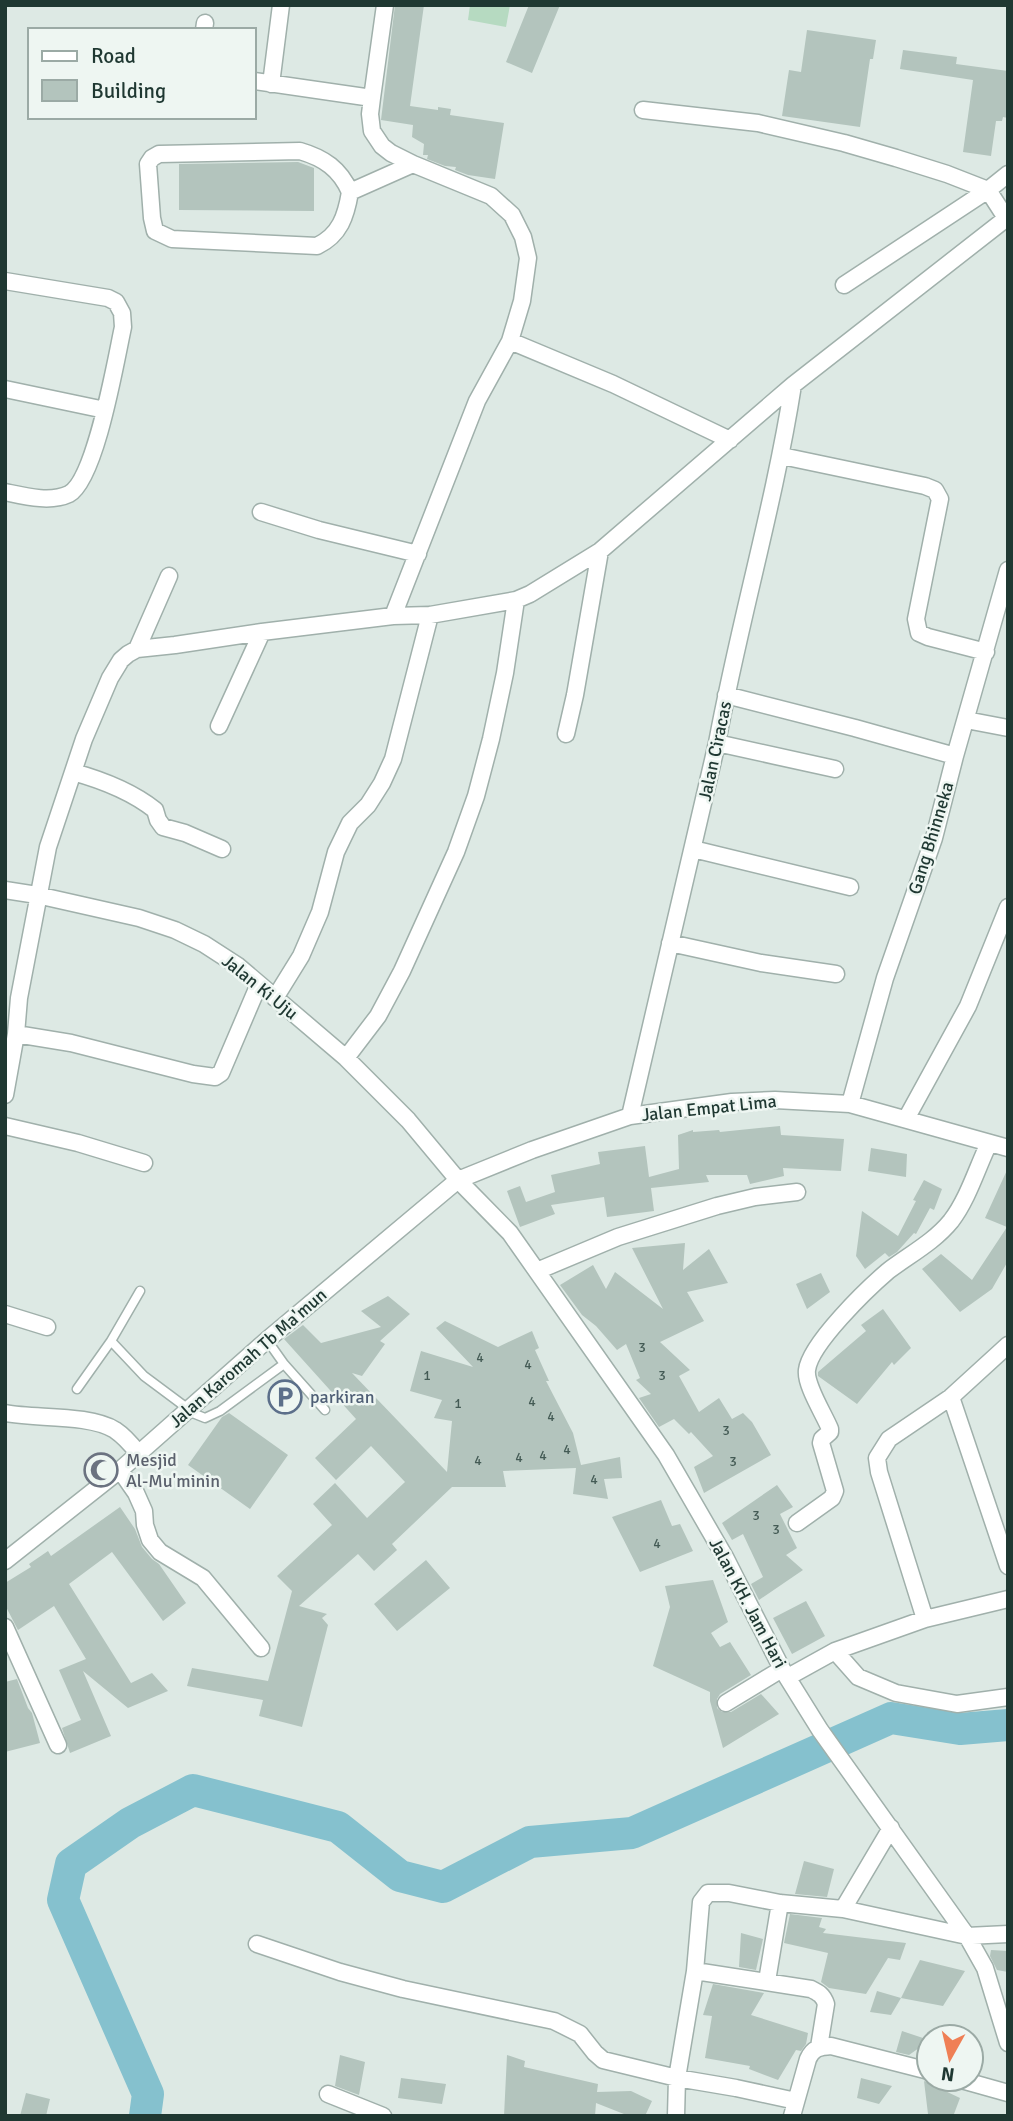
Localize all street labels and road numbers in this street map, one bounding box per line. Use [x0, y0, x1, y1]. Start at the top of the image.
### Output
street label: Jalan Ciracas [694, 699, 736, 803]
street label: Gang Bhinneka [903, 779, 959, 897]
street label: Jalan Ki Uju [218, 950, 302, 1024]
street label: Jalan Empat Lima [640, 1090, 778, 1126]
street label: Jalan Karomah Tb Ma'mun [165, 1284, 331, 1432]
street label: Jalan KH. Jam Hari [704, 1534, 792, 1672]

